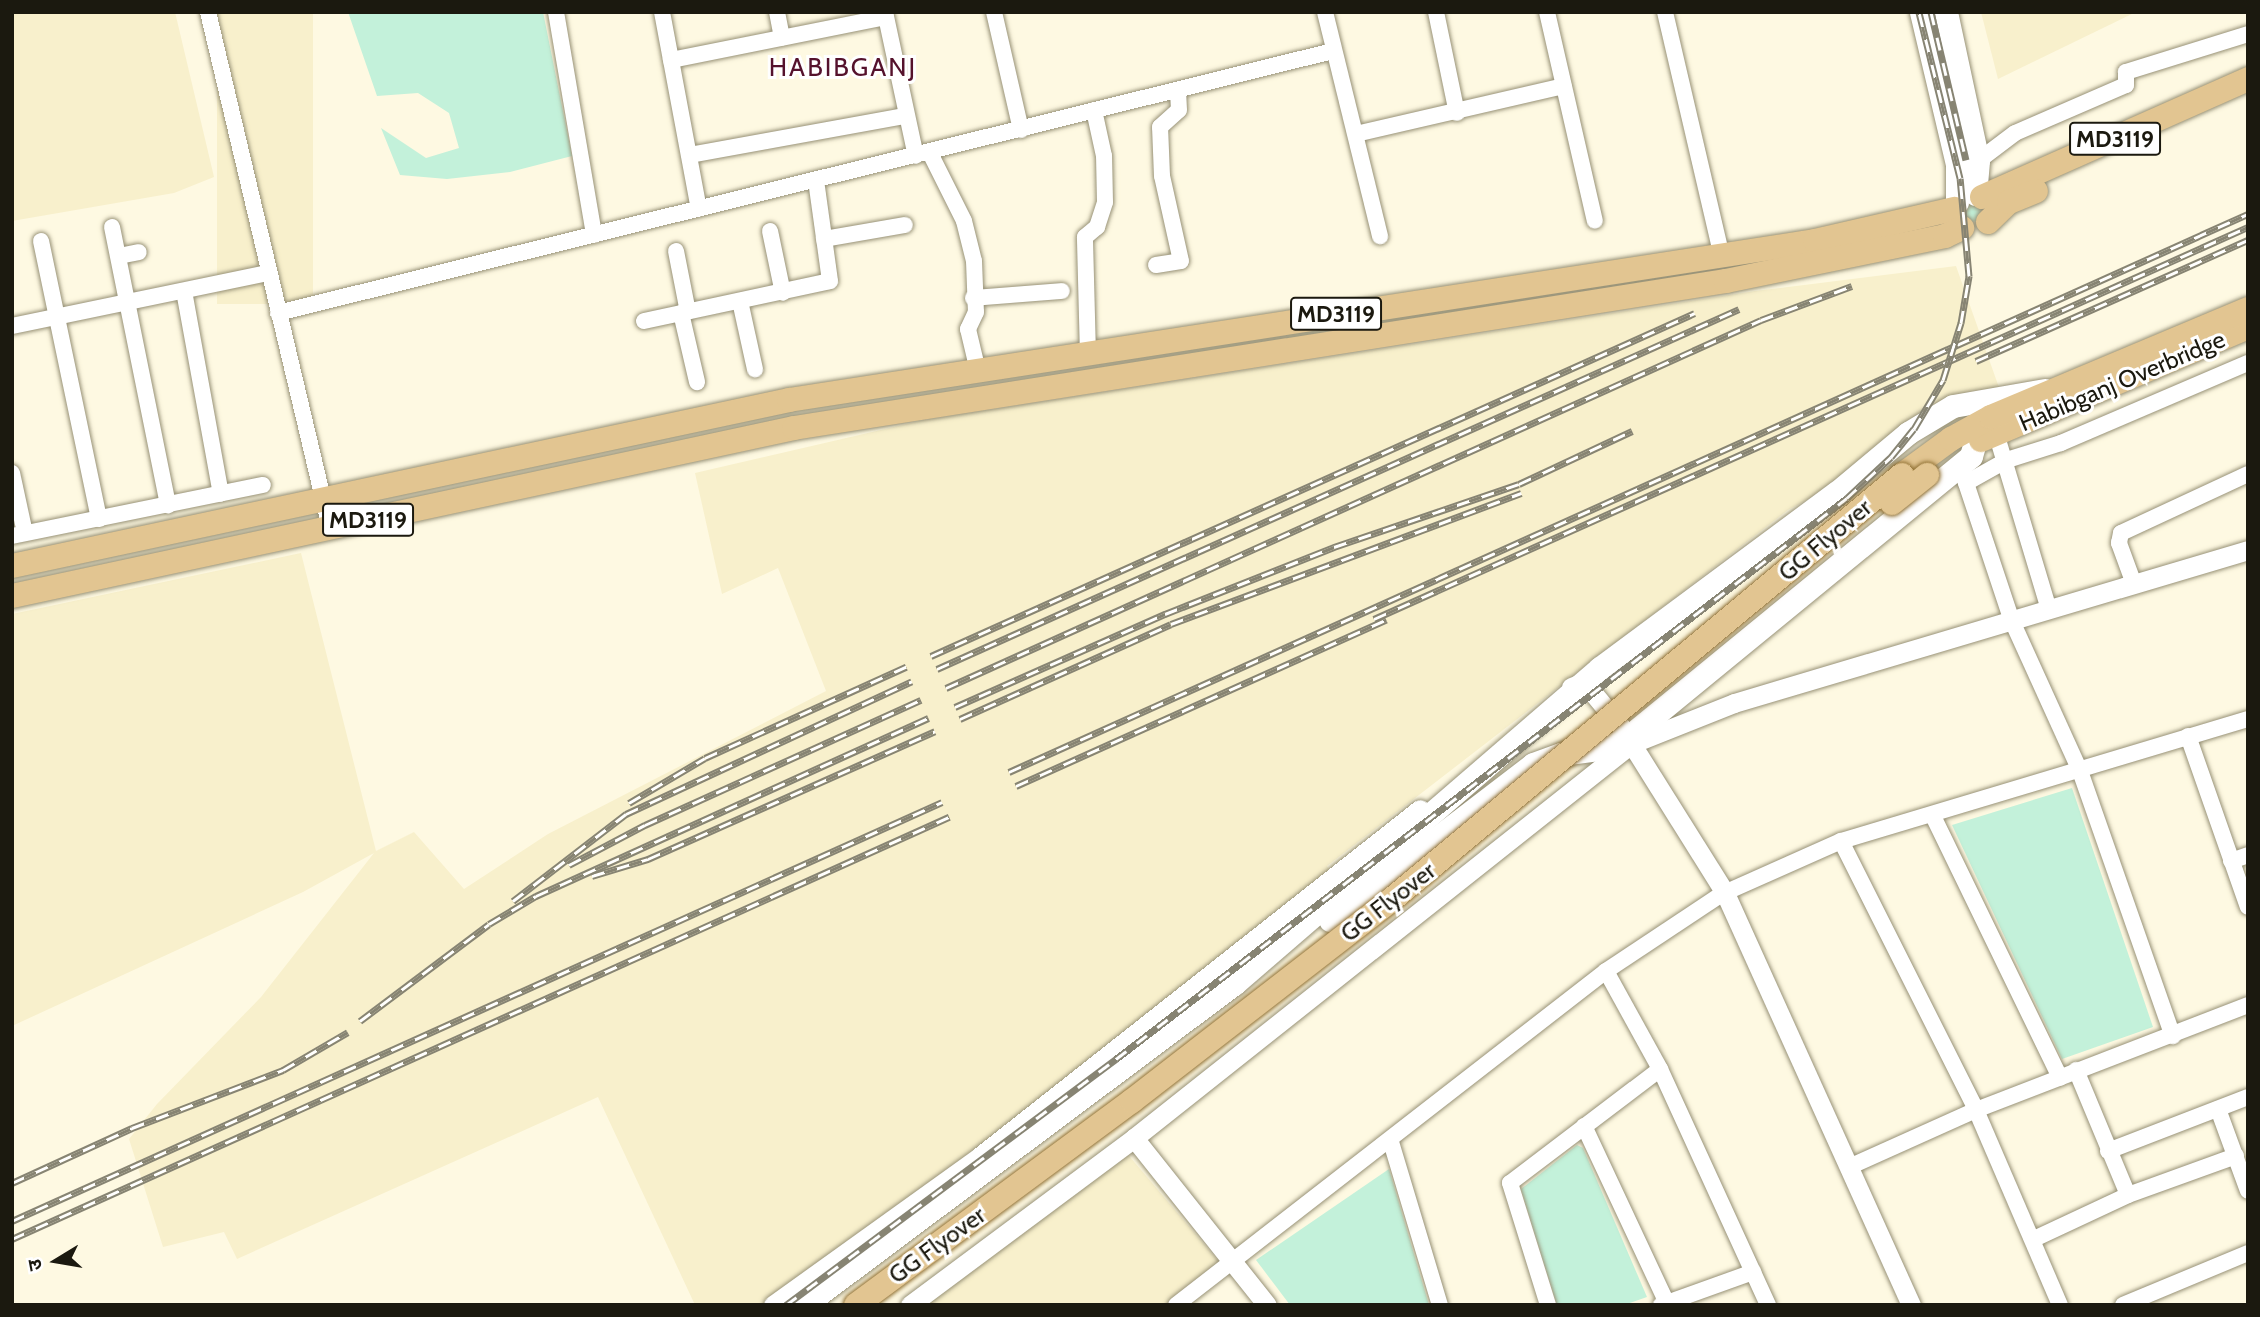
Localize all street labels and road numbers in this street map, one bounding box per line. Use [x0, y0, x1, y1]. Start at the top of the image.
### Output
road number: MD3119 [2068, 120, 2162, 158]
road number: MD3119 [1289, 294, 1383, 334]
street label: Habibganj Overbridge [2015, 325, 2229, 437]
street label: GG Flyover [1773, 493, 1877, 587]
road number: MD3119 [321, 500, 415, 540]
street label: GG Flyover [1335, 856, 1441, 948]
street label: GG Flyover [883, 1200, 991, 1290]

